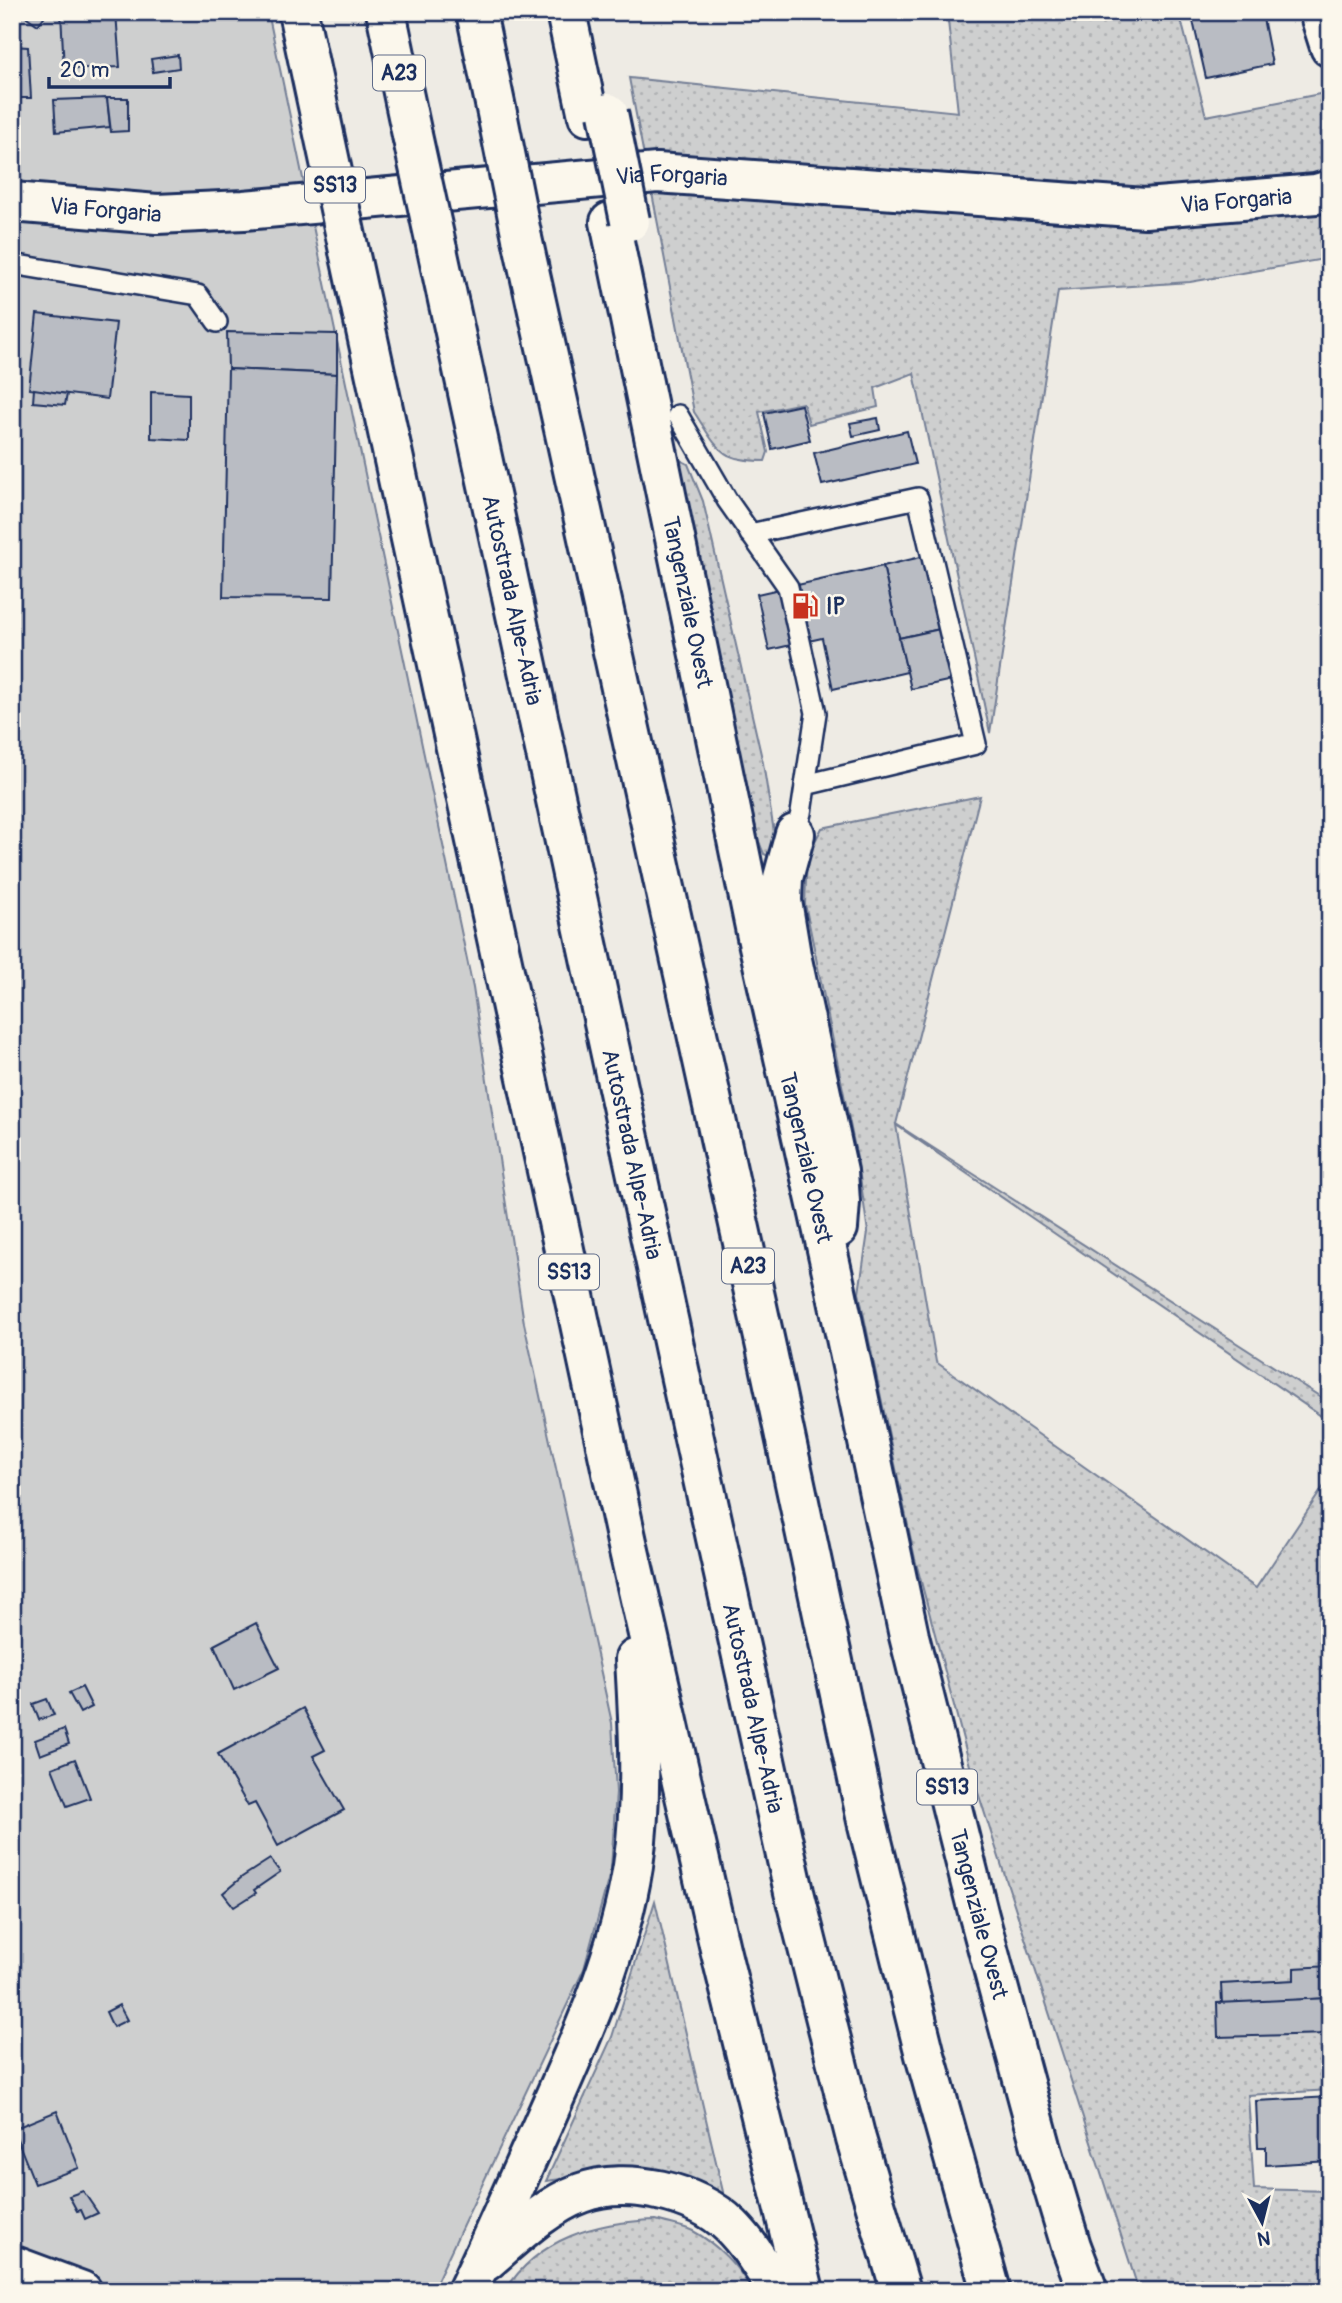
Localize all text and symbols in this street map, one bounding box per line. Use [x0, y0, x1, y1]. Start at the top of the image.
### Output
scale bar [49, 46, 170, 90]
road number: A23 [373, 56, 425, 90]
text: 20 m [60, 57, 109, 84]
street label: Via Forgaria [615, 158, 729, 193]
road number: SS13 [305, 168, 365, 202]
street label: Via Forgaria [1179, 182, 1293, 220]
street label: Via Forgaria [49, 191, 163, 229]
street label: Autostrada Alpe-Adria [476, 492, 550, 708]
street label: Tangenziale Ovest [656, 514, 720, 691]
fuel station icon: IP [790, 591, 820, 621]
place label: IP [826, 592, 845, 621]
street label: Autostrada Alpe-Adria [596, 1046, 669, 1262]
street label: Tangenziale Ovest [773, 1069, 840, 1247]
road number: A23 [722, 1248, 774, 1284]
road number: SS13 [539, 1254, 599, 1290]
street label: Autostrada Alpe-Adria [716, 1600, 791, 1816]
road number: SS13 [917, 1770, 977, 1804]
street label: Tangenziale Ovest [943, 1826, 1015, 2003]
north arrow [1226, 2188, 1296, 2258]
text: N [1256, 2225, 1272, 2251]

